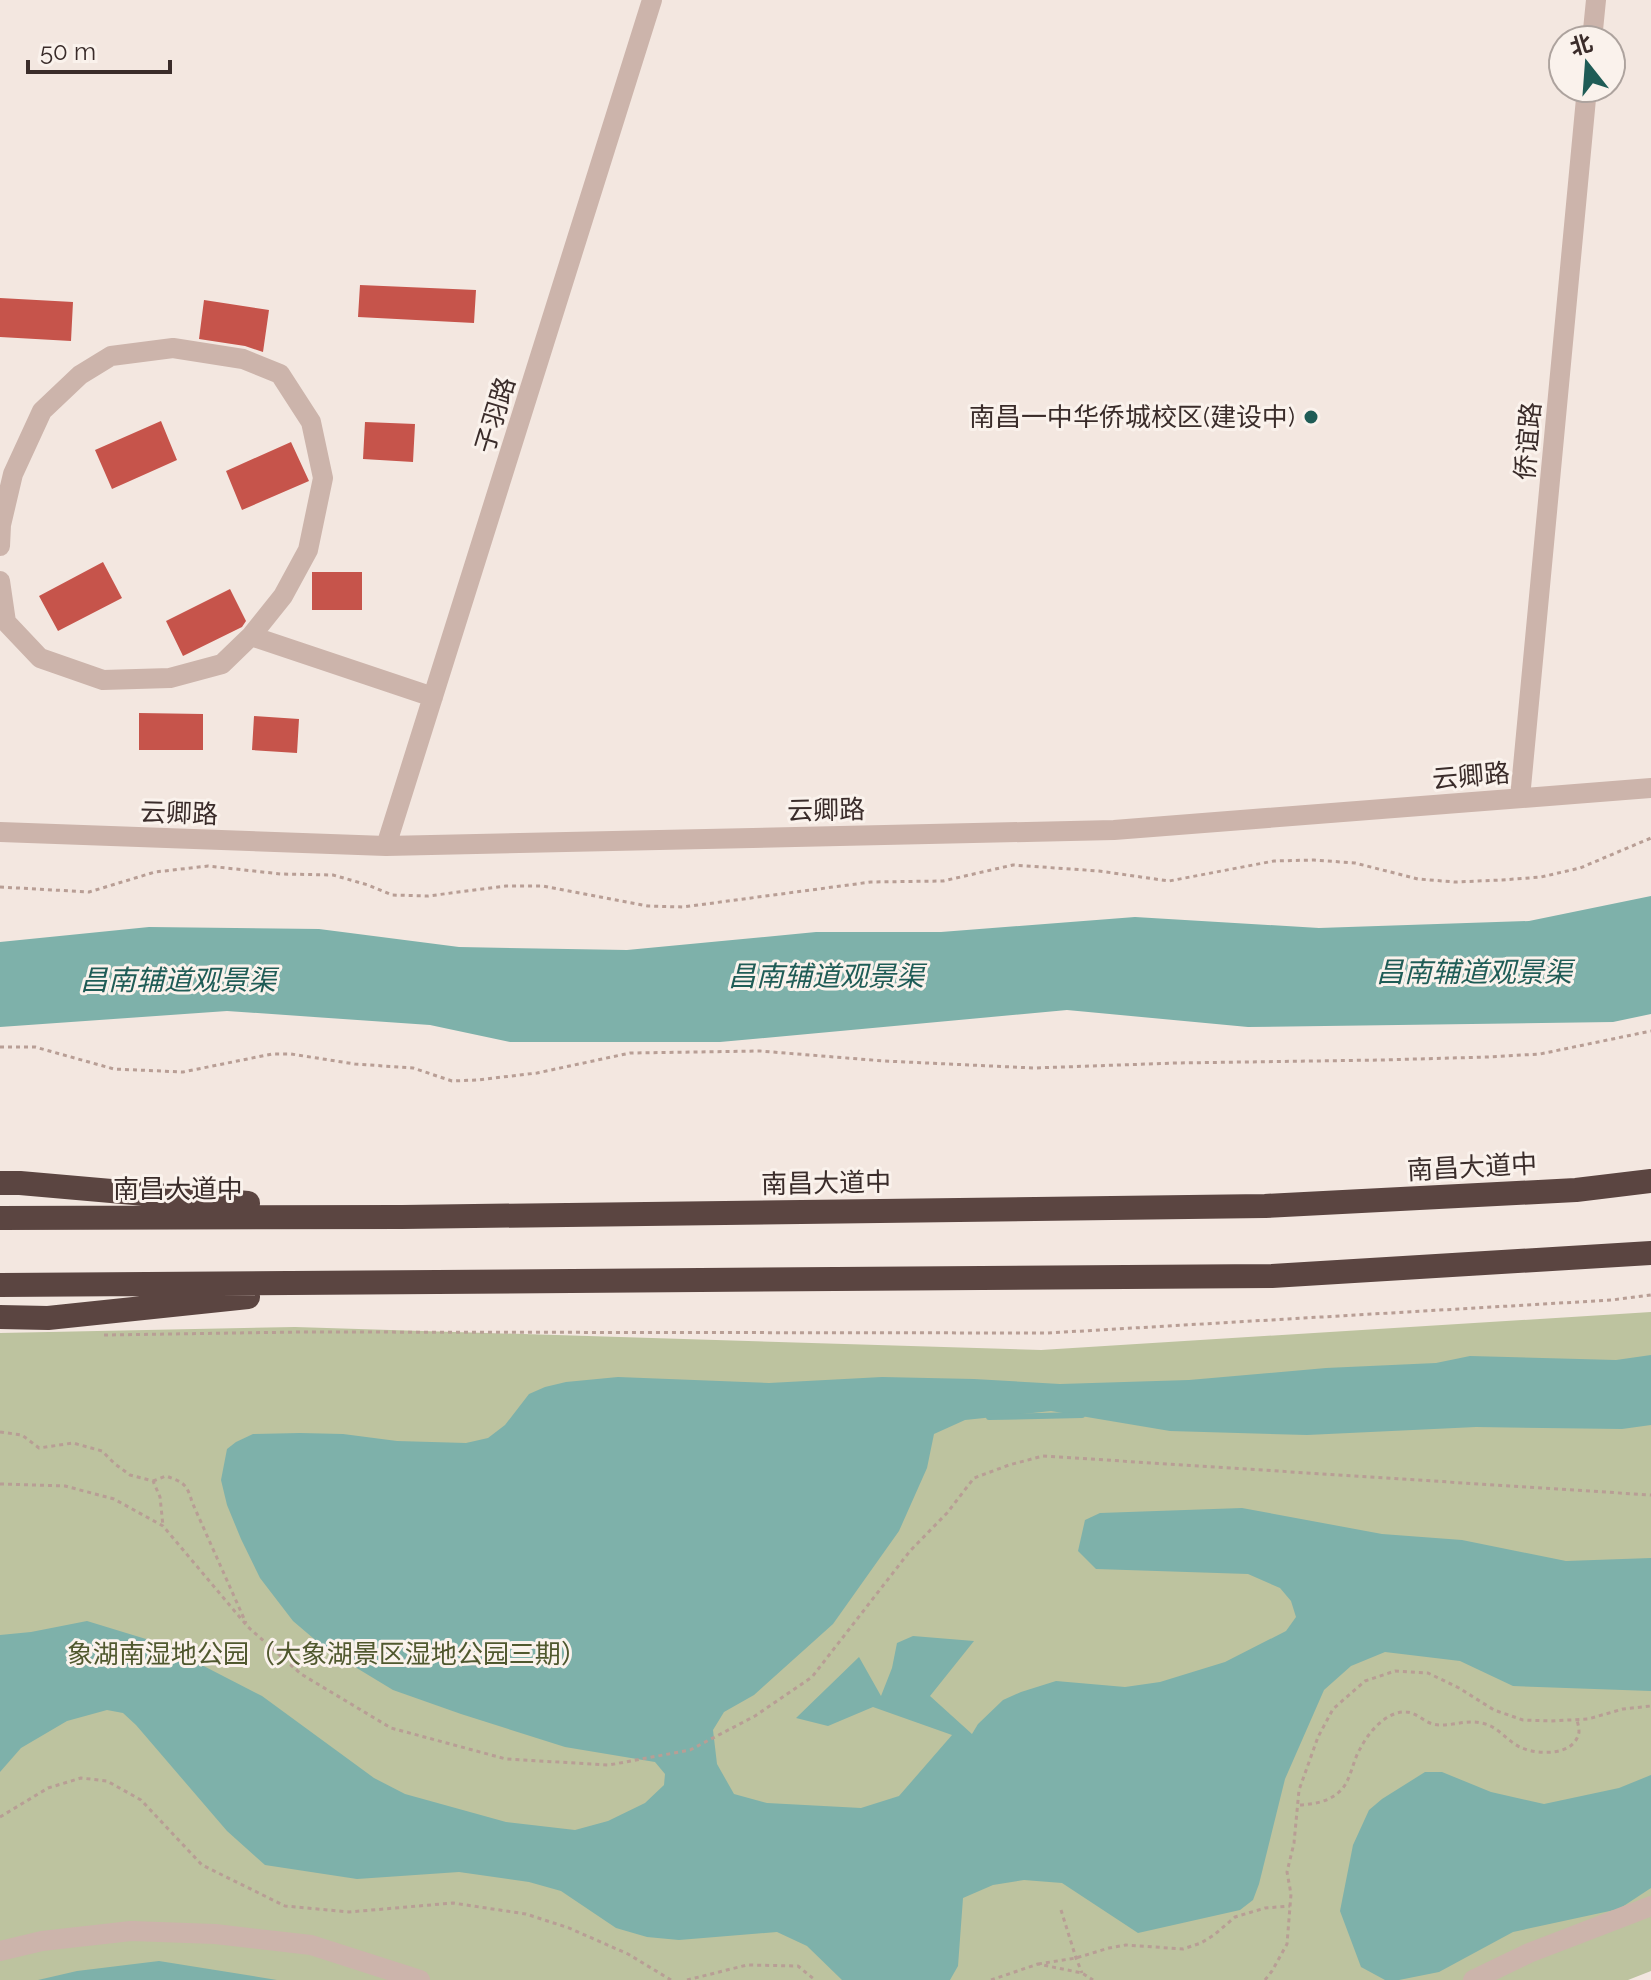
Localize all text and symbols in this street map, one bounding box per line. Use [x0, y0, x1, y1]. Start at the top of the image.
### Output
scale bar [28, 24, 170, 74]
north arrow [1547, 24, 1627, 104]
text: 北 [1567, 29, 1595, 61]
text: 50 m [40, 37, 96, 66]
street label: 子羽路 [469, 373, 521, 457]
street label: 侨谊路 [1510, 401, 1546, 481]
place label: 南昌一中华侨城校区(建设中) [969, 402, 1295, 432]
marker: 南昌一中华侨城校区(建设中) [1302, 408, 1320, 426]
street label: 云卿路 [1431, 758, 1511, 794]
street label: 云卿路 [787, 794, 865, 826]
street label: 云卿路 [139, 797, 219, 829]
water label: 昌南辅道观景渠 [1376, 956, 1576, 989]
water label: 昌南辅道观景渠 [728, 960, 928, 993]
water label: 昌南辅道观景渠 [80, 964, 280, 997]
street label: 南昌大道中 [1406, 1149, 1538, 1185]
street label: 南昌大道中 [761, 1167, 891, 1199]
street label: 南昌大道中 [113, 1174, 243, 1204]
park label: 象湖南湿地公园（大象湖景区湿地公园三期） [67, 1639, 587, 1669]

